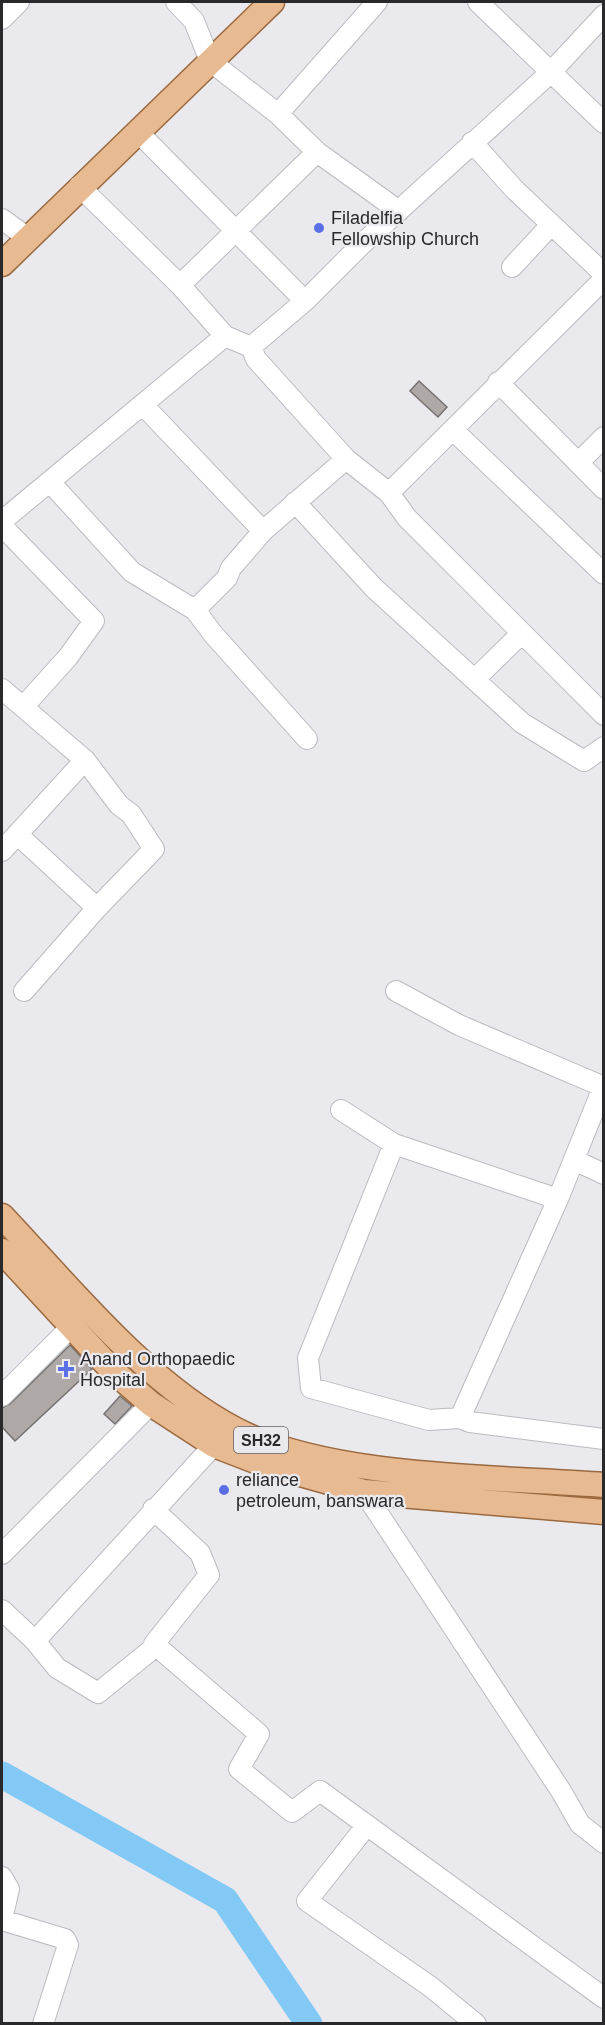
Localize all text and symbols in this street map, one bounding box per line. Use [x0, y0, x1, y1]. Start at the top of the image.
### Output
place label: Filadelfia Fellowship Church [331, 208, 479, 249]
marker: Filadelfia Fellowship Church [312, 221, 326, 235]
place label: Anand Orthopaedic Hospital [80, 1349, 235, 1390]
marker: Anand Orthopaedic Hospital [57, 1360, 75, 1378]
road number: SH32 [234, 1427, 288, 1453]
place label: reliance petroleum, banswara [236, 1470, 405, 1511]
marker: reliance petroleum, banswara [217, 1483, 231, 1497]

